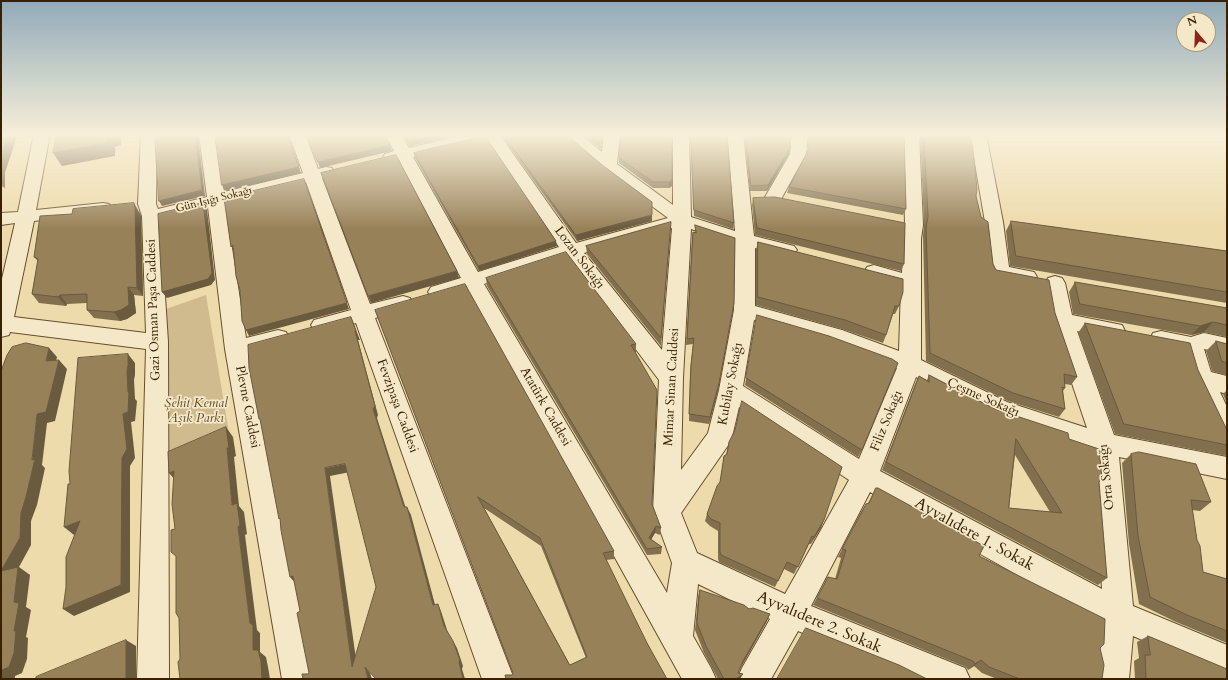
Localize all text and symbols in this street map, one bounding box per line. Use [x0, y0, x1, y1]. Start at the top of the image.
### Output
north arrow [1176, 12, 1216, 52]
text: N [1185, 12, 1199, 30]
street label: Gün Işığı Sokağı [175, 184, 253, 216]
street label: Lozan Sokağı [550, 224, 608, 292]
street label: Gazi Osman Paşa Caddesi [144, 239, 164, 381]
street label: Mimar Sinan Caddesi [661, 328, 683, 446]
street label: Kubilay Sokağı [715, 341, 747, 427]
street label: Fevzipaşa Caddesi [373, 357, 421, 455]
street label: Plevne Caddesi [231, 364, 263, 450]
street label: Atatürk Caddesi [516, 365, 574, 449]
street label: Çeşme Sokağı [944, 375, 1022, 421]
street label: Filiz Sokağı [868, 388, 906, 454]
park label: Şehit Kemal Aşık Parkı [164, 396, 228, 427]
street label: Orta Sokağı [1096, 443, 1118, 511]
street label: Ayvalıdere 1. Sokak [911, 494, 1037, 576]
street label: Ayvalıdere 2. Sokak [754, 588, 884, 658]

